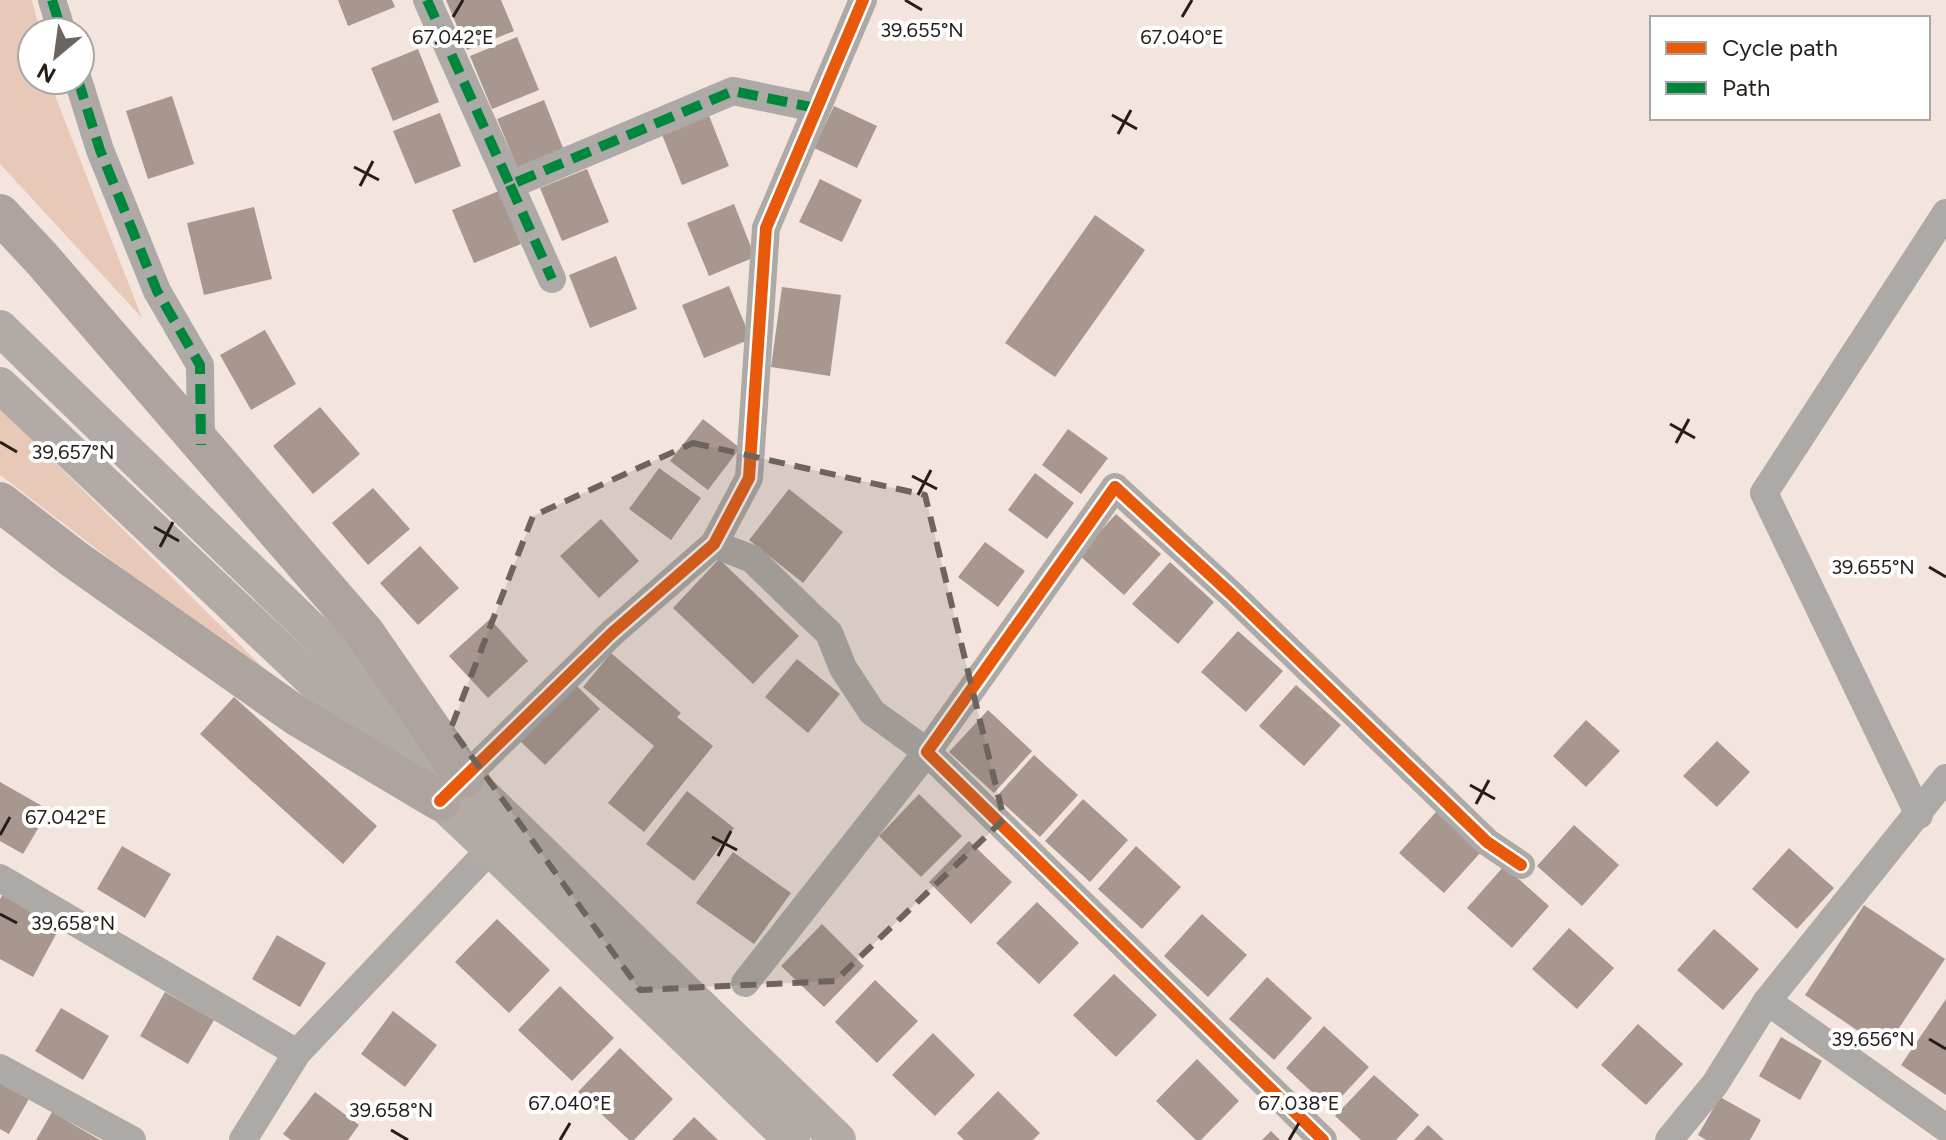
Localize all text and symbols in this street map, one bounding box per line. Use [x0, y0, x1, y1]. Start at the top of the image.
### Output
north arrow [16, 16, 96, 96]
legend [1650, 16, 1930, 120]
text: 39.655°N [880, 18, 964, 42]
text: 67.042°E [412, 25, 494, 49]
text: 67.040°E [1140, 25, 1224, 49]
text: Cycle path [1722, 33, 1838, 62]
text: N [33, 57, 61, 89]
text: Path [1722, 73, 1770, 102]
text: 39.657°N [32, 440, 114, 464]
text: 39.655°N [1831, 555, 1915, 579]
text: 67.042°E [25, 805, 107, 829]
text: 39.658°N [31, 911, 115, 935]
text: 39.656°N [1831, 1027, 1915, 1051]
text: 67.040°E [528, 1091, 612, 1115]
text: 67.038°E [1258, 1091, 1340, 1115]
text: 39.658°N [349, 1098, 433, 1122]

